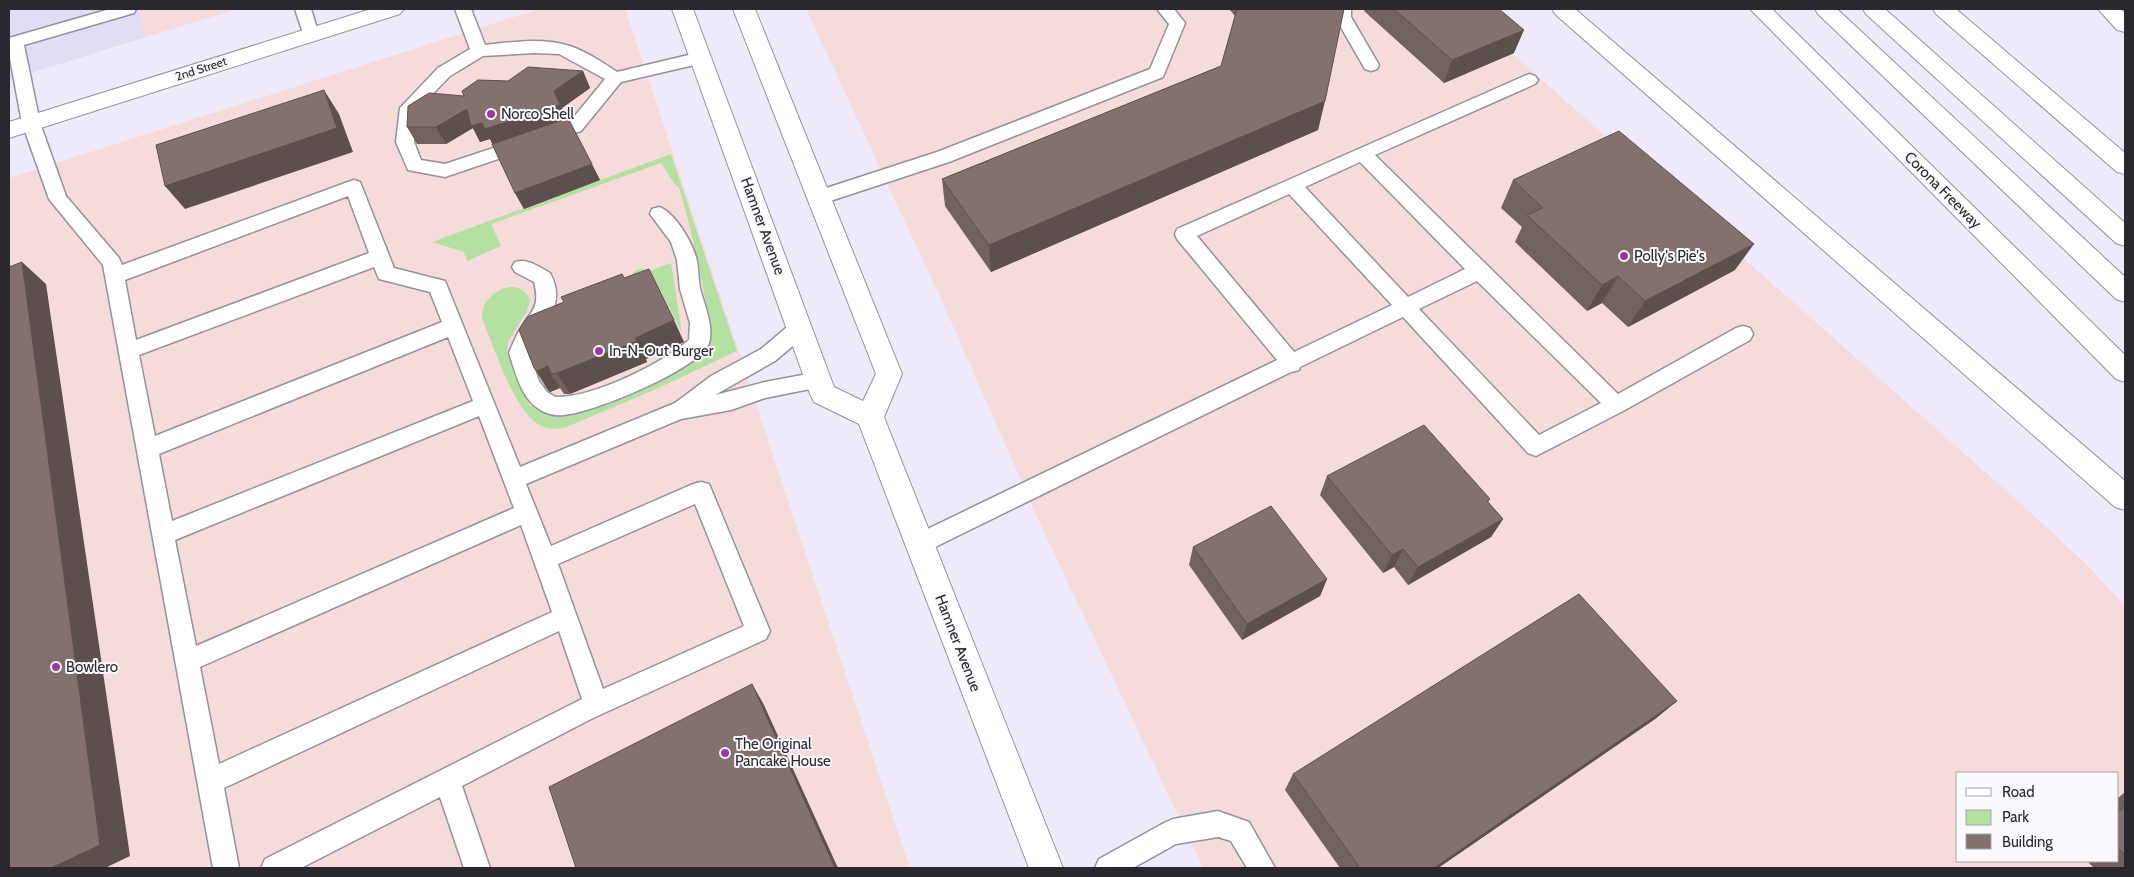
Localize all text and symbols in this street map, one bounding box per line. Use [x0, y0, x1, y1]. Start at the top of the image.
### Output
street label: 2nd Street [173, 53, 228, 84]
place label: Norco Shell [501, 105, 574, 123]
marker: Norco Shell [485, 108, 497, 120]
street label: Corona Freeway [1901, 148, 1986, 233]
street label: Hamner Avenue [737, 175, 789, 278]
place label: Polly's Pie's [1634, 247, 1705, 265]
marker: Polly's Pie's [1618, 250, 1630, 262]
place label: In-N-Out Burger [609, 342, 714, 360]
marker: In-N-Out Burger [593, 345, 605, 357]
street label: Hamner Avenue [931, 592, 985, 694]
place label: Bowlero [66, 658, 118, 676]
marker: Bowlero [50, 661, 62, 673]
place label: The Original Pancake House [735, 735, 831, 770]
marker: The Original Pancake House [719, 747, 731, 759]
legend [1956, 772, 2119, 862]
text: Road [2002, 783, 2035, 801]
text: Park [2002, 808, 2029, 826]
text: Building [2002, 833, 2053, 851]

